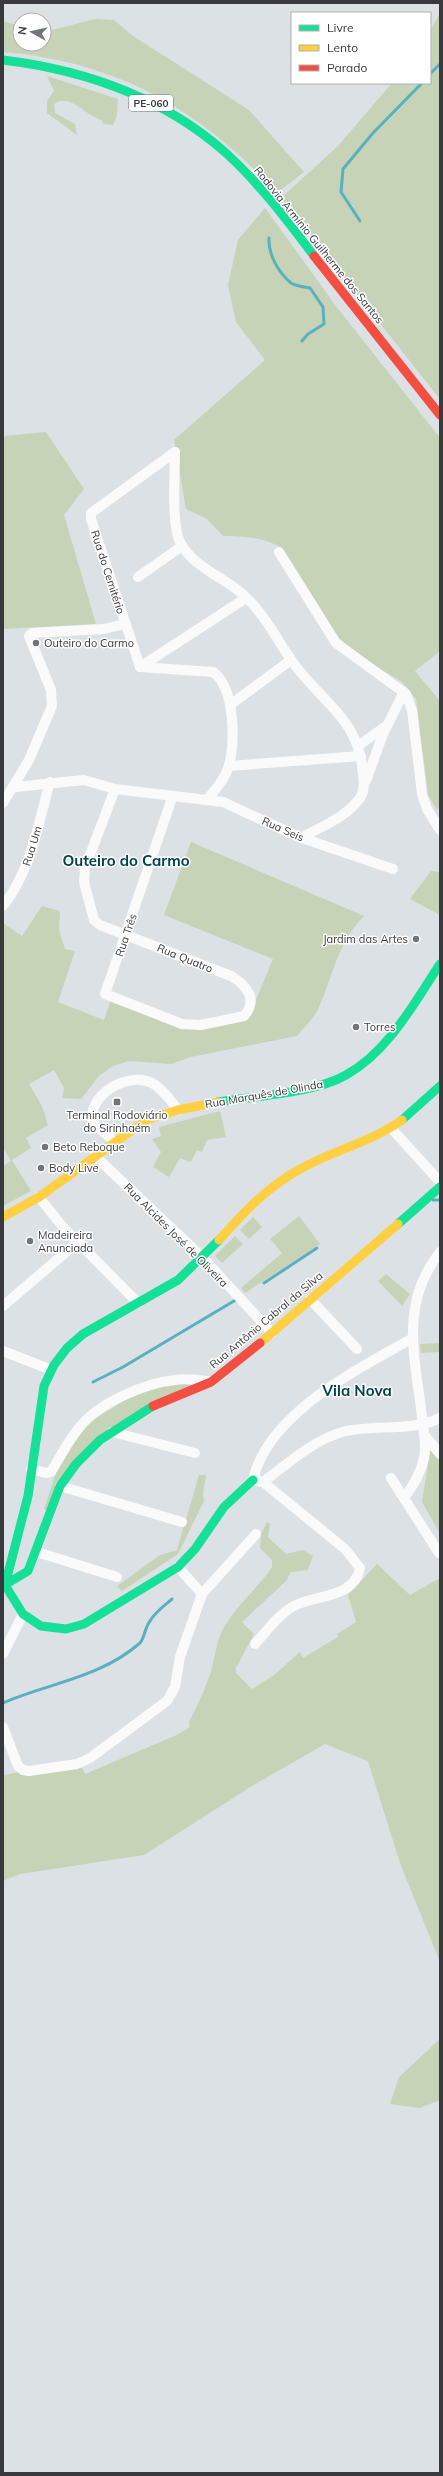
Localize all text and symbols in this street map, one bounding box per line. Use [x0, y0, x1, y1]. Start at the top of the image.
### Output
north arrow [12, 12, 52, 52]
legend [291, 12, 431, 84]
text: Livre [327, 20, 354, 35]
text: N [15, 26, 30, 36]
text: Lento [327, 40, 358, 55]
text: Parado [327, 60, 367, 75]
road number: PE-060 [129, 95, 173, 111]
street label: Rodovia Armínio Guilherme dos Santos [251, 164, 387, 326]
street label: Rua do Cemitério [88, 528, 128, 616]
place label: Outeiro do Carmo [44, 636, 134, 650]
marker: Outeiro do Carmo [31, 638, 41, 648]
street label: Rua Seis [260, 814, 306, 844]
street label: Rua Um [19, 824, 45, 868]
district label: Outeiro do Carmo [62, 851, 190, 870]
street label: Rua Três [112, 912, 140, 958]
place label: Jardim das Artes [323, 932, 408, 946]
marker: Jardim das Artes [411, 934, 421, 944]
street label: Rua Quatro [155, 940, 215, 976]
place label: Torres [364, 1020, 395, 1034]
marker: Torres [351, 1022, 361, 1032]
street label: Rua Marquês de Olinda [204, 1077, 324, 1111]
marker: Terminal Rodoviário do Sirinhaém [112, 1097, 122, 1107]
place label: Terminal Rodoviário do Sirinhaém [66, 1108, 168, 1135]
place label: Beto Reboque [53, 1140, 125, 1154]
marker: Beto Reboque [40, 1142, 50, 1152]
place label: Body Live [49, 1161, 98, 1175]
marker: Body Live [36, 1163, 46, 1173]
street label: Rua Alcides José de Oliveira [121, 1180, 231, 1290]
place label: Madeireira Anunciada [38, 1228, 93, 1255]
marker: Madeireira Anunciada [25, 1236, 35, 1246]
street label: Rua Antônio Cabral da Silva [207, 1269, 325, 1371]
district label: Vila Nova [321, 1381, 392, 1400]

